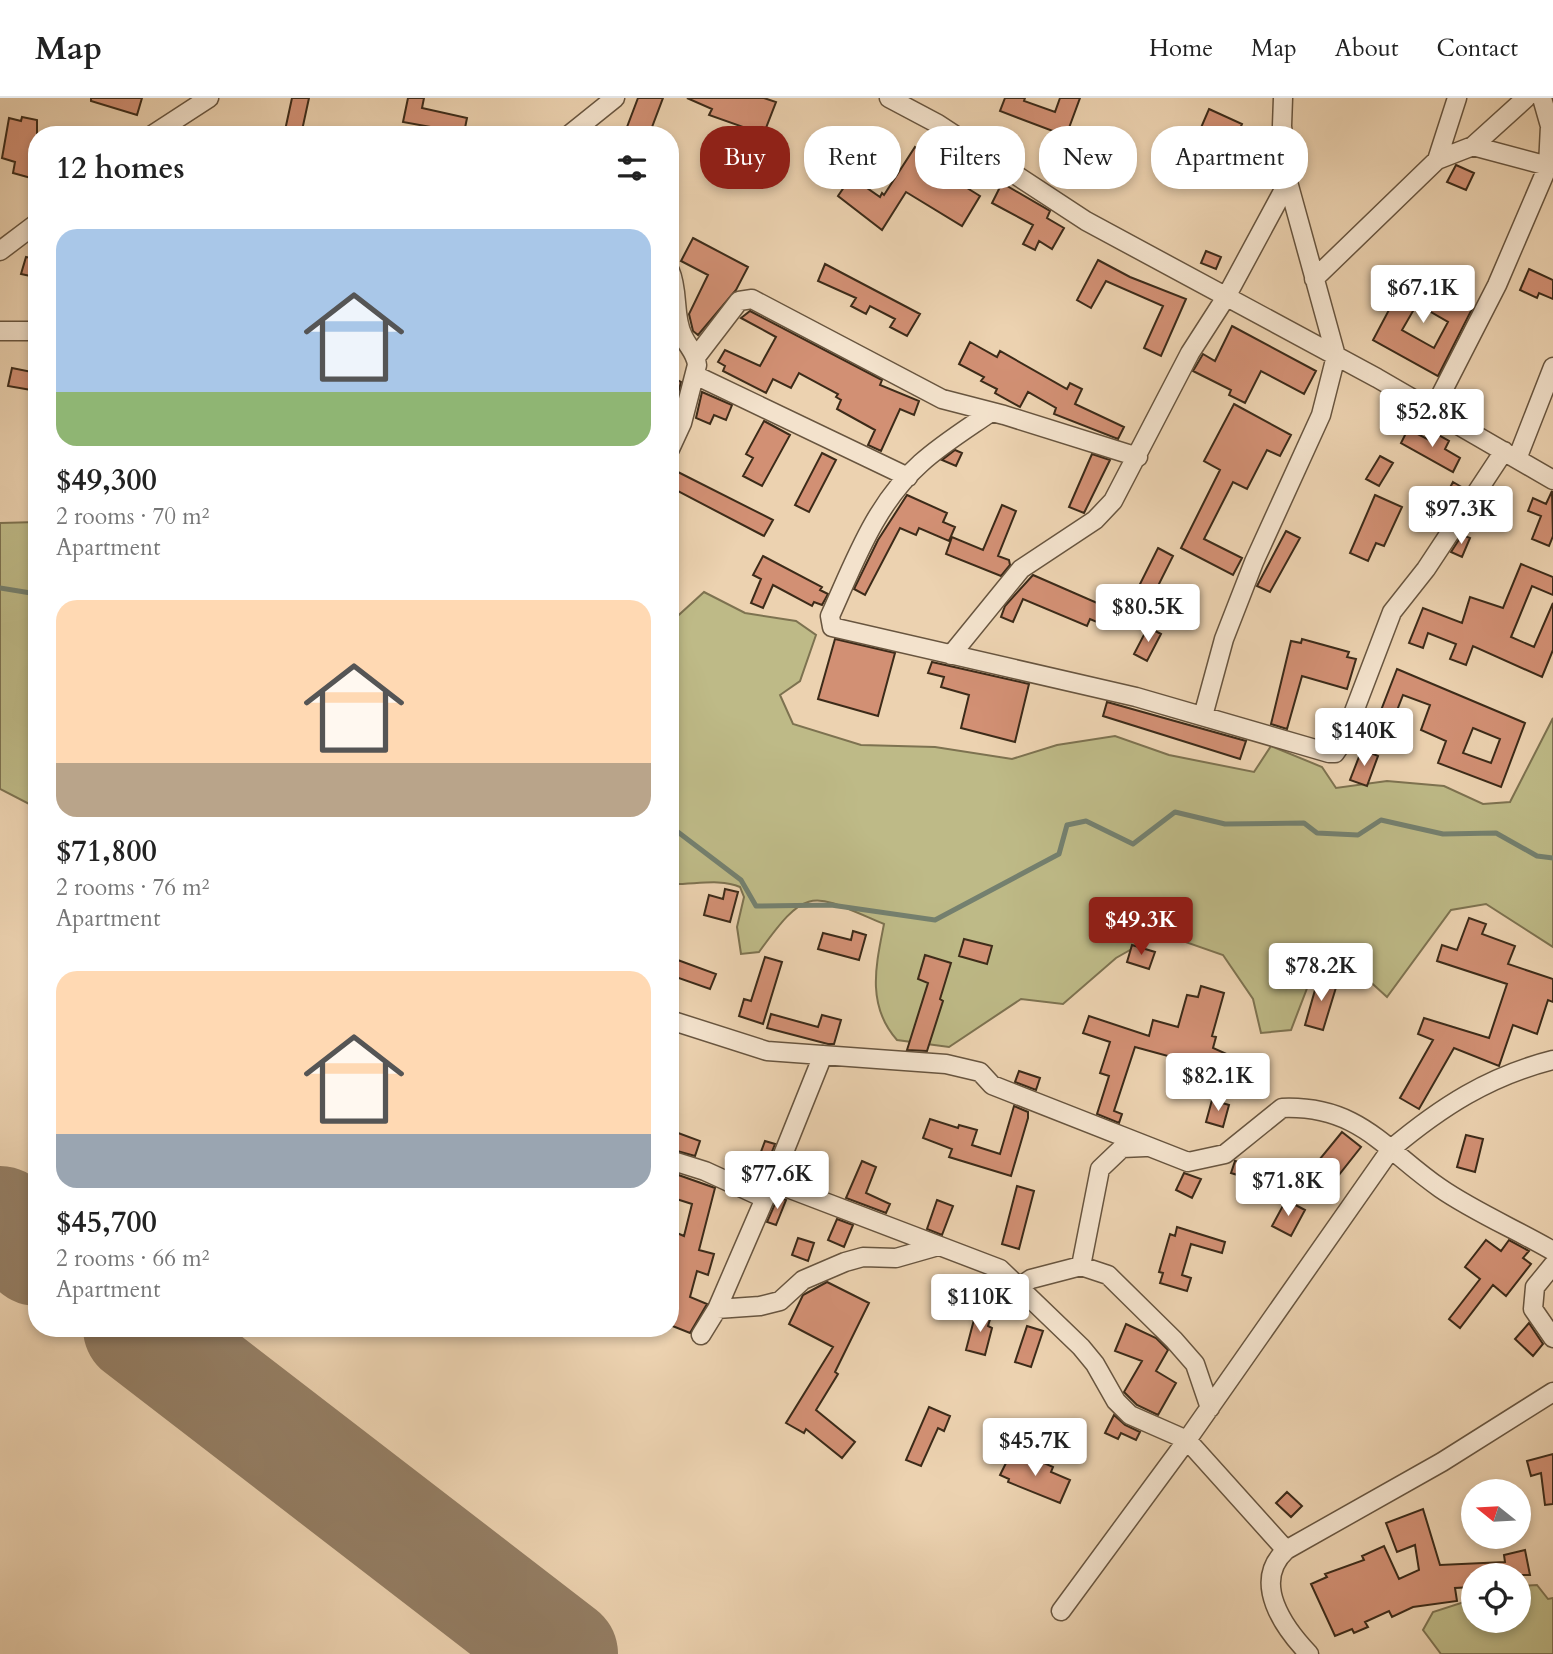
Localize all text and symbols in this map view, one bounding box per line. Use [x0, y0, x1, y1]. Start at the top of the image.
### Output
text: Map [35, 26, 102, 71]
text: Home [1149, 32, 1213, 65]
text: Map [1251, 32, 1297, 65]
text: About [1335, 32, 1399, 65]
text: Contact [1437, 32, 1518, 65]
chip: Buy [700, 126, 790, 189]
chip: Rent [804, 126, 901, 189]
chip: Filters [915, 126, 1025, 189]
chip: New [1039, 126, 1137, 189]
chip: Apartment [1151, 126, 1308, 189]
text: 12 homes [56, 148, 185, 189]
icon: filters [613, 149, 651, 187]
pin: $67.1K [1366, 266, 1480, 325]
text: $67.1K [1387, 272, 1459, 303]
icon: home [291, 274, 417, 400]
pin: $52.8K [1375, 390, 1489, 449]
text: $52.8K [1396, 396, 1468, 427]
text: $49,300 [56, 460, 157, 501]
pin: $97.3K [1404, 486, 1518, 546]
text: $97.3K [1425, 493, 1497, 524]
text: 2 rooms · 70 m² [56, 501, 209, 532]
text: Apartment [56, 532, 160, 563]
pin: $80.5K [1091, 584, 1205, 644]
text: $80.5K [1112, 591, 1184, 622]
icon: home [291, 645, 417, 771]
pin: $140K [1315, 708, 1413, 768]
text: $140K [1331, 715, 1397, 746]
text: $71,800 [56, 831, 157, 872]
text: 2 rooms · 76 m² [56, 872, 209, 903]
pin: $49.3K [1084, 898, 1198, 957]
text: Apartment [56, 903, 160, 934]
text: $49.3K [1105, 904, 1177, 935]
pin: $78.2K [1264, 944, 1378, 1003]
text: $78.2K [1285, 950, 1357, 981]
icon: home [291, 1016, 417, 1142]
pin: $82.1K [1161, 1054, 1275, 1113]
text: $82.1K [1182, 1060, 1254, 1091]
pin: $77.6K [720, 1152, 834, 1211]
text: $77.6K [741, 1158, 813, 1189]
pin: $71.8K [1231, 1158, 1345, 1218]
text: $71.8K [1252, 1165, 1324, 1196]
text: $45,700 [56, 1202, 157, 1243]
text: 2 rooms · 66 m² [56, 1243, 209, 1274]
text: Apartment [56, 1274, 160, 1305]
pin: $110K [931, 1274, 1029, 1334]
text: $110K [947, 1281, 1013, 1312]
pin: $45.7K [978, 1418, 1092, 1478]
text: $45.7K [999, 1425, 1071, 1456]
north arrow [1461, 1479, 1531, 1549]
map controls [1461, 1479, 1531, 1633]
button: locate [1461, 1563, 1531, 1633]

